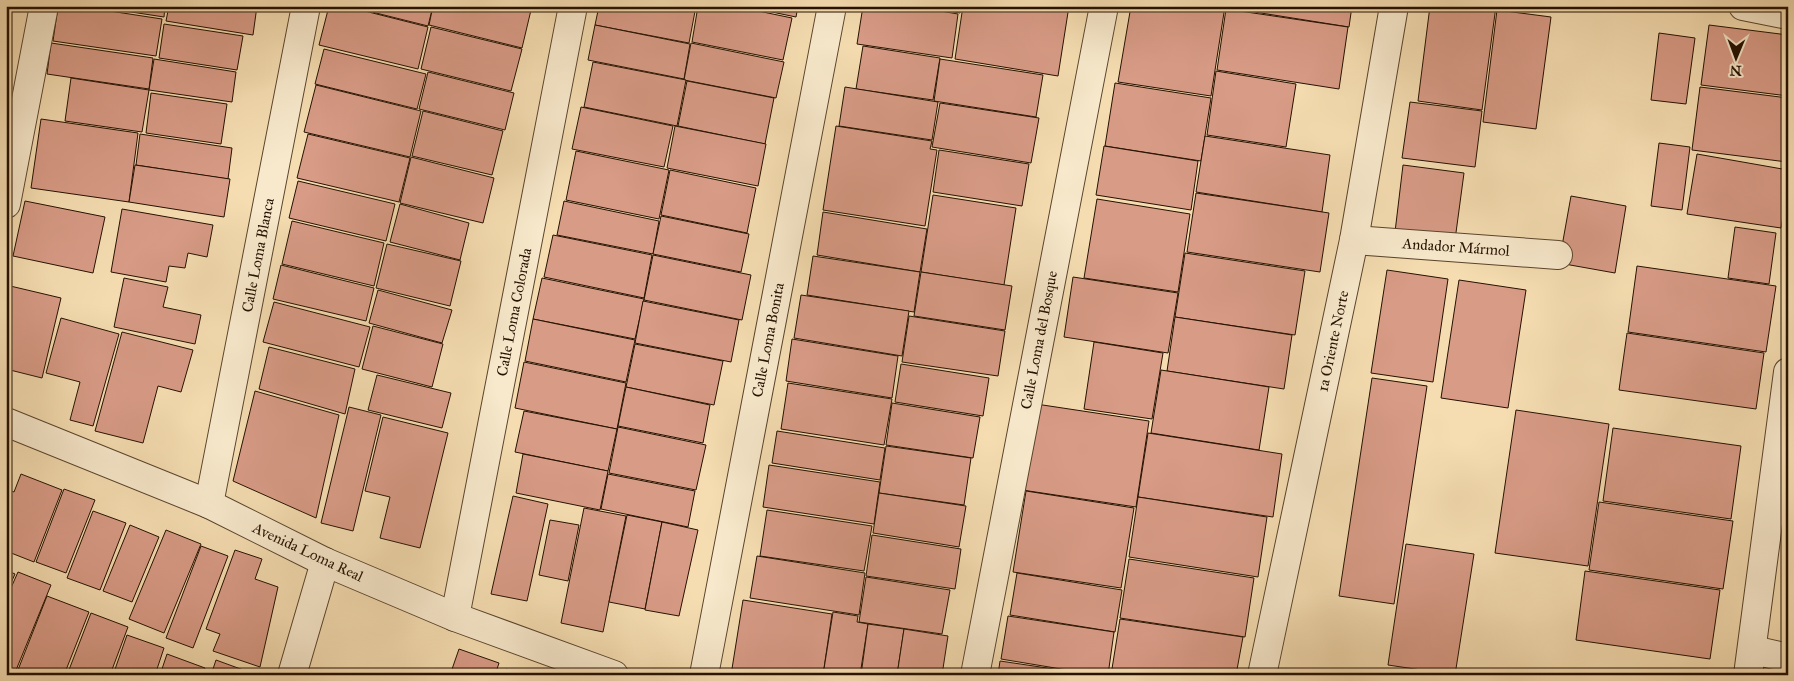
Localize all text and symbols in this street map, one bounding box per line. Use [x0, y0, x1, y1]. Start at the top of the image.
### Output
north arrow [1712, 32, 1762, 82]
text: N [1730, 62, 1742, 79]
street label: Calle Loma Blanca [238, 196, 278, 314]
street label: Andador Mármol [1401, 234, 1511, 260]
street label: Calle Loma Colorada [493, 246, 535, 378]
street label: Calle Loma del Bosque [1017, 269, 1062, 411]
street label: Calle Loma Bonita [748, 281, 788, 399]
street label: 1a Oriente Norte [1313, 289, 1353, 393]
street label: Avenida Loma Real [249, 518, 367, 586]

